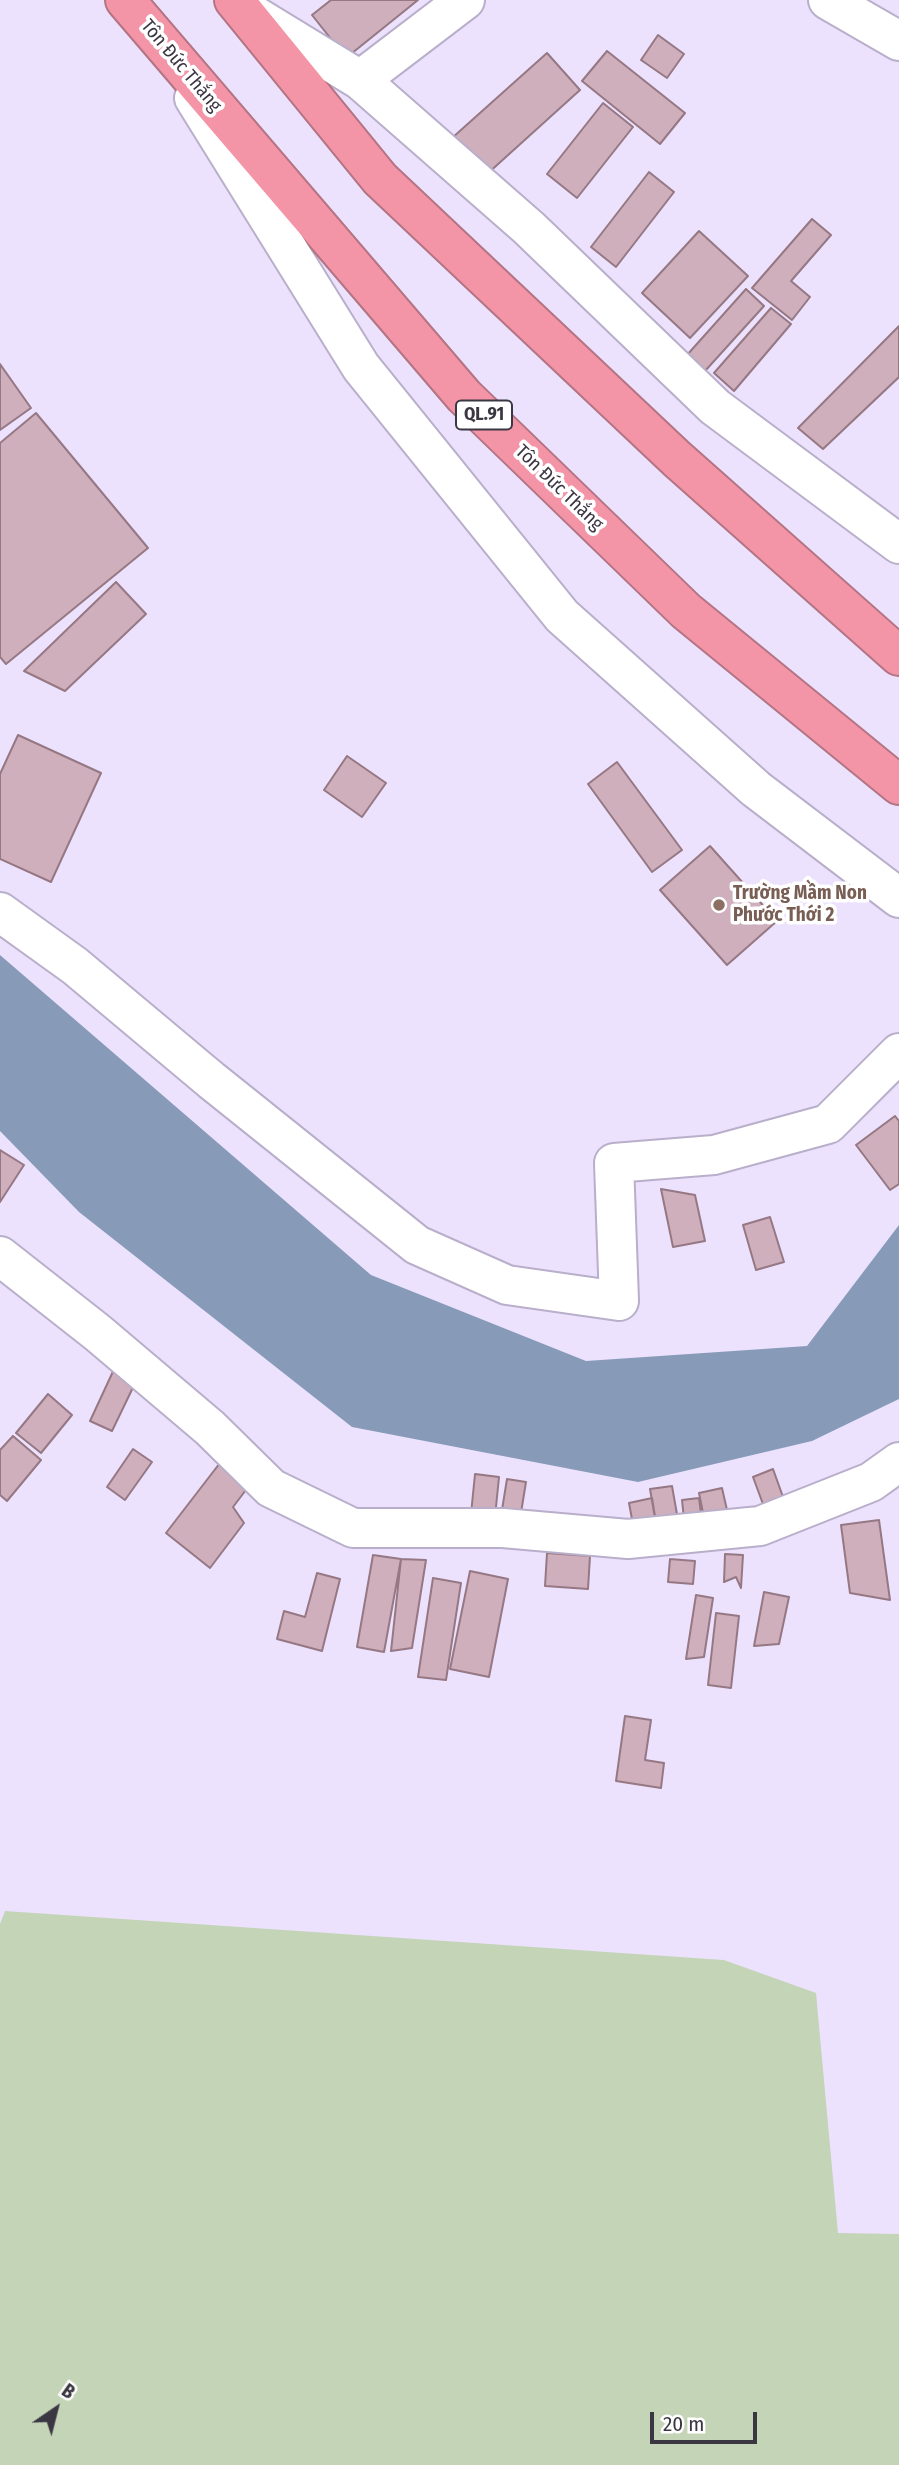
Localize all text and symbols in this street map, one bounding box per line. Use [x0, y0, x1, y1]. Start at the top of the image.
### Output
street label: Tôn Đức Thắng [136, 15, 226, 117]
road number: QL.91 [456, 400, 512, 430]
street label: Tôn Đức Thắng [510, 440, 608, 536]
place label: Trường Mầm Non Phước Thới 2 [733, 883, 867, 927]
marker: Trường Mầm Non Phước Thới 2 [711, 897, 727, 913]
north arrow [21, 2374, 91, 2444]
text: B [57, 2379, 79, 2404]
scale bar [654, 2398, 761, 2442]
text: 20 m [663, 2411, 704, 2437]

